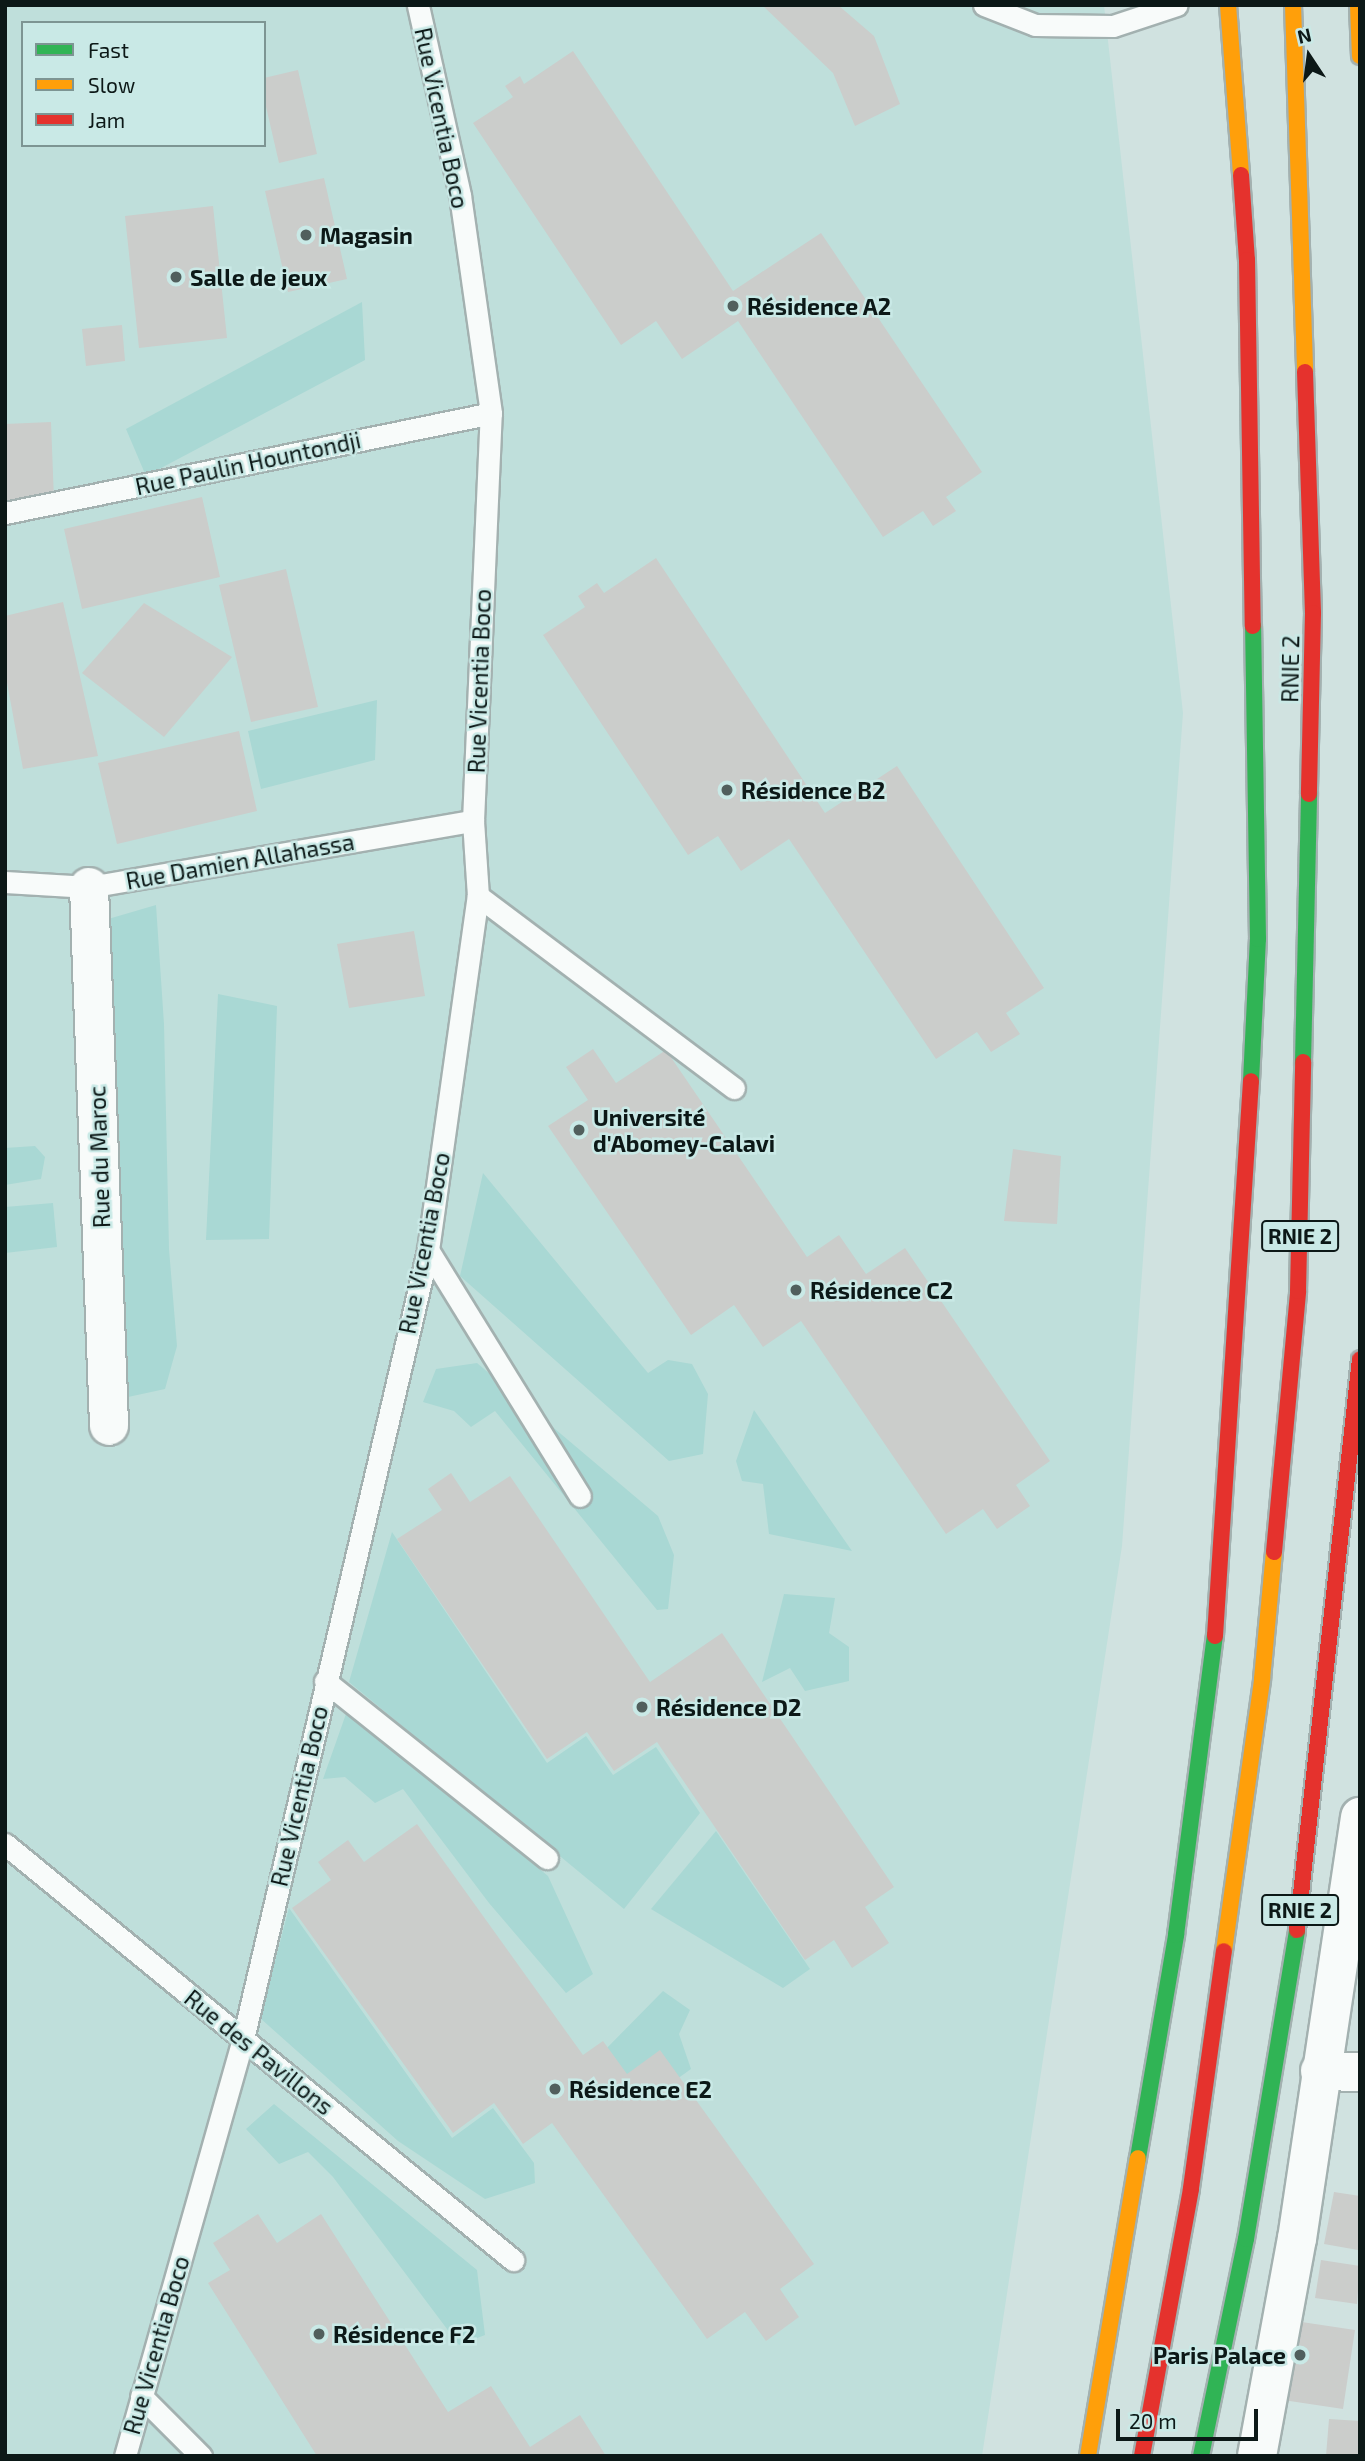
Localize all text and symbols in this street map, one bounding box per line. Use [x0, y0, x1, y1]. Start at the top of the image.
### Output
legend [21, 21, 266, 147]
north arrow [1274, 21, 1344, 91]
text: N [1295, 22, 1313, 48]
street label: Rue Vicentia Boco [409, 25, 475, 211]
text: Fast [88, 37, 129, 62]
text: Slow [88, 72, 135, 97]
text: Jam [88, 107, 125, 132]
place label: Magasin [320, 221, 413, 249]
marker: Magasin [298, 227, 314, 243]
place label: Salle de jeux [190, 263, 327, 291]
marker: Salle de jeux [168, 269, 184, 285]
place label: Résidence A2 [747, 292, 892, 320]
marker: Résidence A2 [725, 298, 741, 314]
street label: Rue Paulin Hountondji [133, 426, 363, 500]
street label: Rue Vicentia Boco [462, 588, 496, 774]
street label: RNIE 2 [1276, 635, 1304, 703]
place label: Résidence B2 [741, 776, 885, 804]
marker: Résidence B2 [719, 782, 735, 798]
street label: Rue Damien Allahassa [123, 827, 357, 895]
street label: Rue du Maroc [83, 1085, 115, 1229]
place label: Université d'Abomey-Calavi [593, 1103, 775, 1157]
marker: Université d'Abomey-Calavi [571, 1122, 587, 1138]
street label: Rue Vicentia Boco [393, 1150, 455, 1336]
road number: RNIE 2 [1260, 1218, 1340, 1254]
place label: Résidence C2 [810, 1276, 953, 1304]
marker: Résidence C2 [788, 1282, 804, 1298]
place label: Résidence D2 [656, 1693, 801, 1721]
marker: Résidence D2 [634, 1699, 650, 1715]
street label: Rue Vicentia Boco [265, 1703, 333, 1889]
road number: RNIE 2 [1260, 1892, 1340, 1927]
street label: Rue des Pavillons [179, 1984, 339, 2120]
place label: Résidence E2 [569, 2075, 712, 2103]
marker: Résidence E2 [547, 2081, 563, 2097]
street label: Rue Vicentia Boco [117, 2252, 195, 2438]
place label: Résidence F2 [333, 2320, 475, 2348]
marker: Résidence F2 [311, 2326, 327, 2342]
place label: Paris Palace [1153, 2341, 1286, 2369]
marker: Paris Palace [1292, 2347, 1308, 2363]
scale bar [1120, 2394, 1262, 2438]
text: 20 m [1129, 2408, 1177, 2433]

